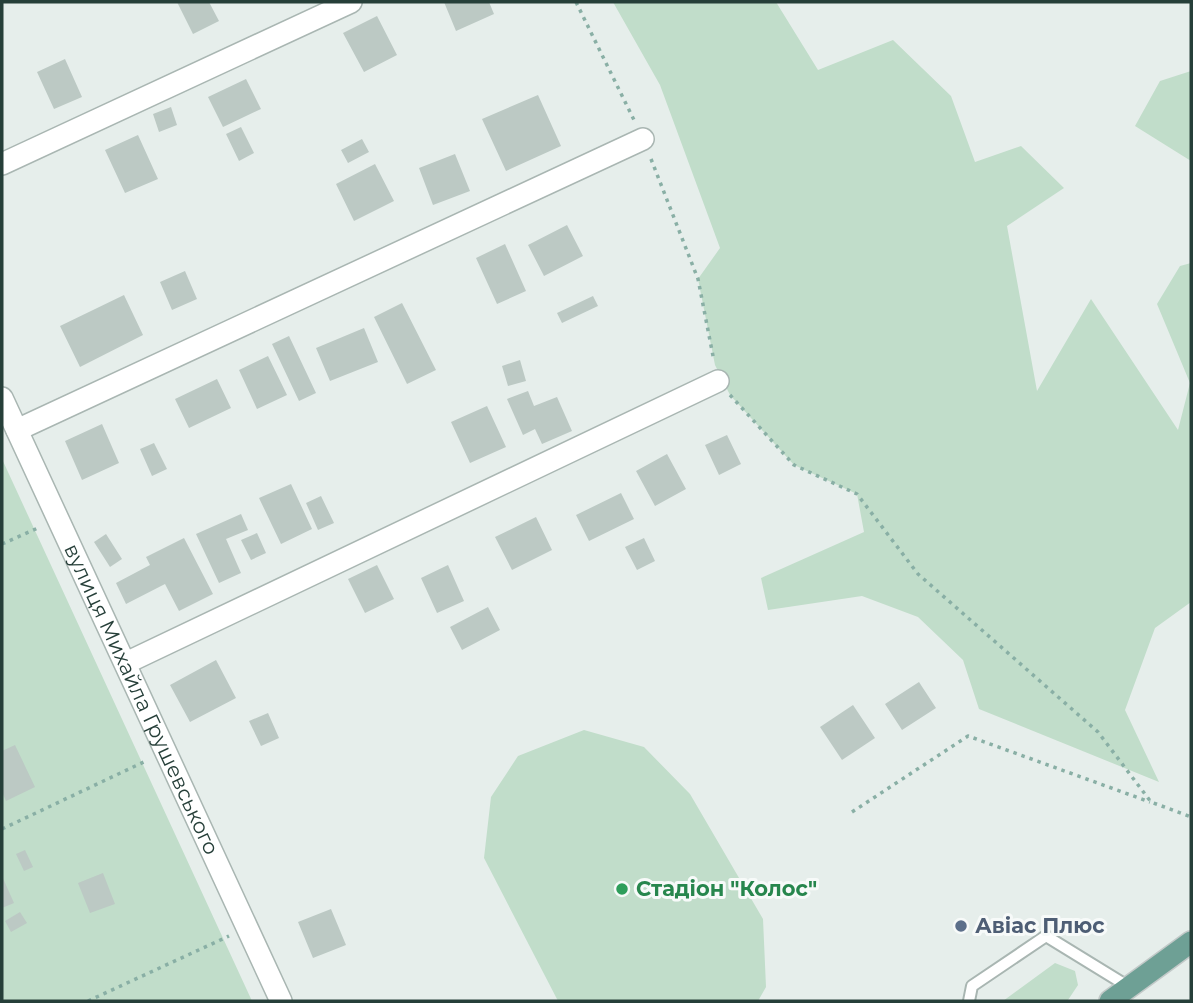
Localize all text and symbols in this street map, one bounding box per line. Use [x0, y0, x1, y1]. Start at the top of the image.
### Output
street label: вулиця Михайла Грушевського [59, 540, 225, 859]
place label: Стадіон "Колос" [636, 876, 817, 901]
marker: Стадіон "Колос" [614, 881, 630, 897]
place label: Авіас Плюс [975, 913, 1105, 938]
marker: Авіас Плюс [953, 918, 969, 934]

